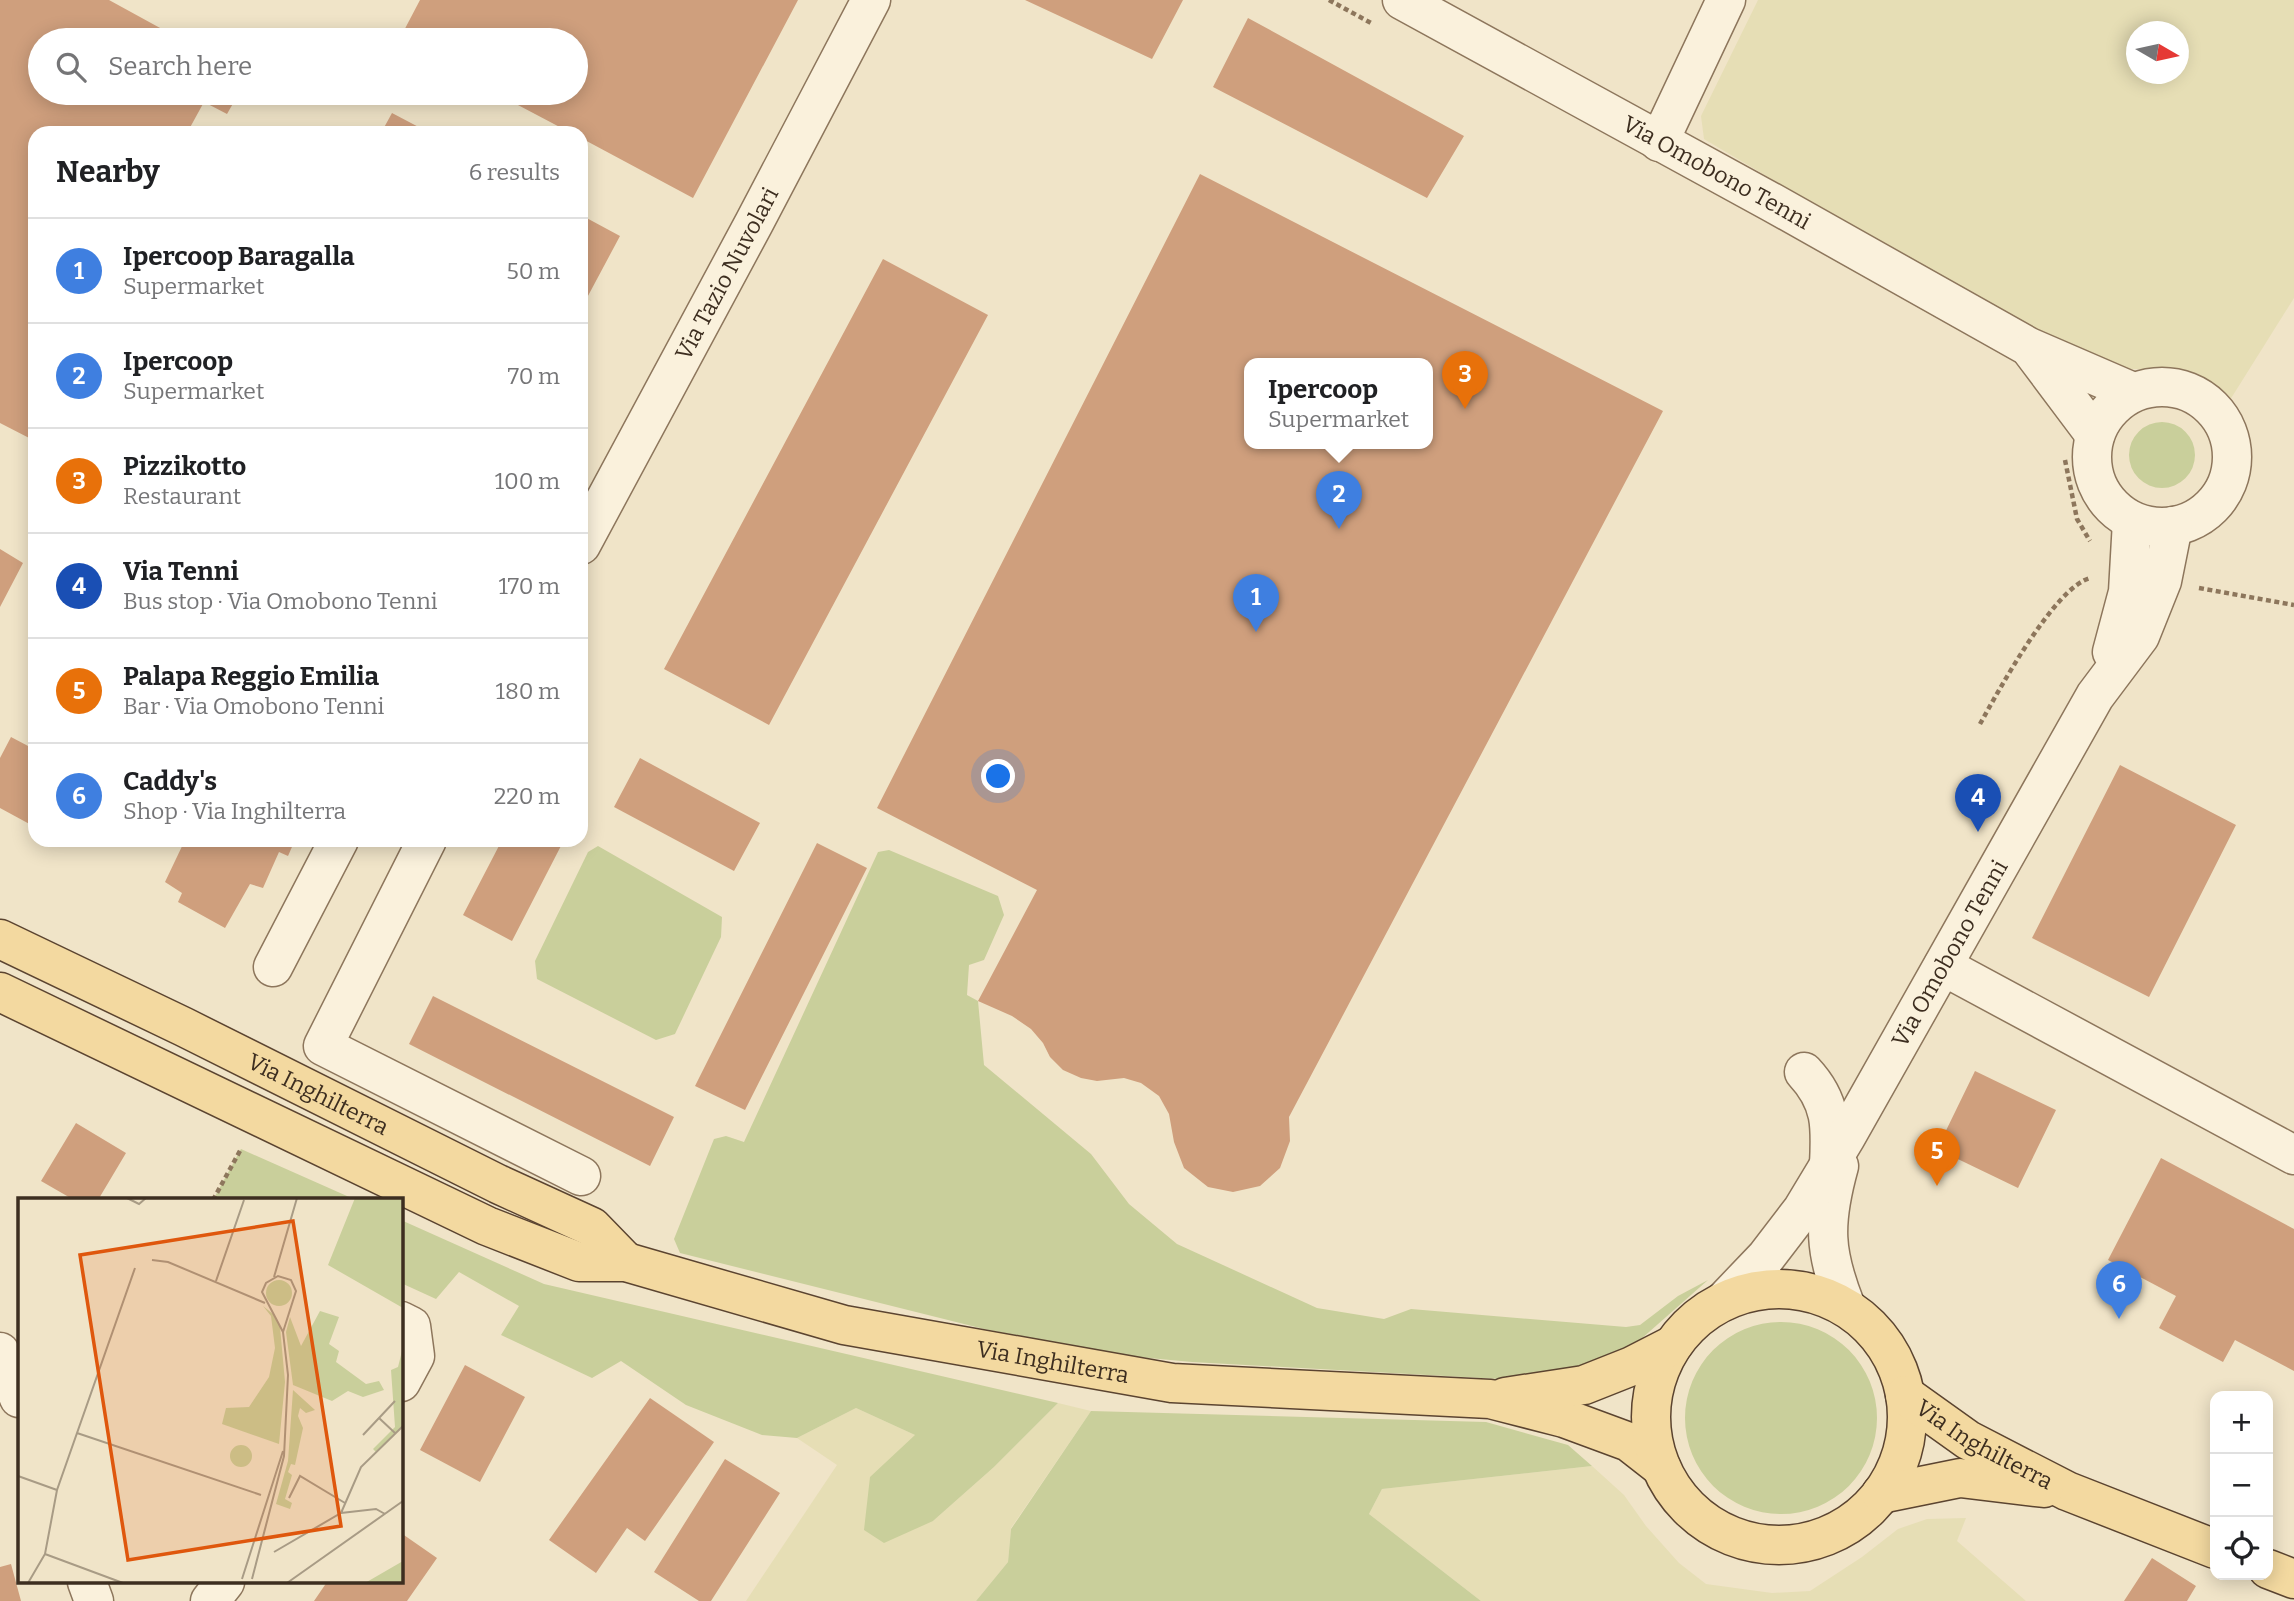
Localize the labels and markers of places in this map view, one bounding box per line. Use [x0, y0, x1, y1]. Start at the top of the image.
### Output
pin: 3 [1442, 351, 1488, 409]
pin: 2 [1316, 471, 1362, 529]
pin: 1 [1233, 574, 1279, 632]
pin: 4 [1955, 774, 2001, 832]
pin: 5 [1914, 1128, 1960, 1186]
pin: 6 [2096, 1261, 2142, 1319]

